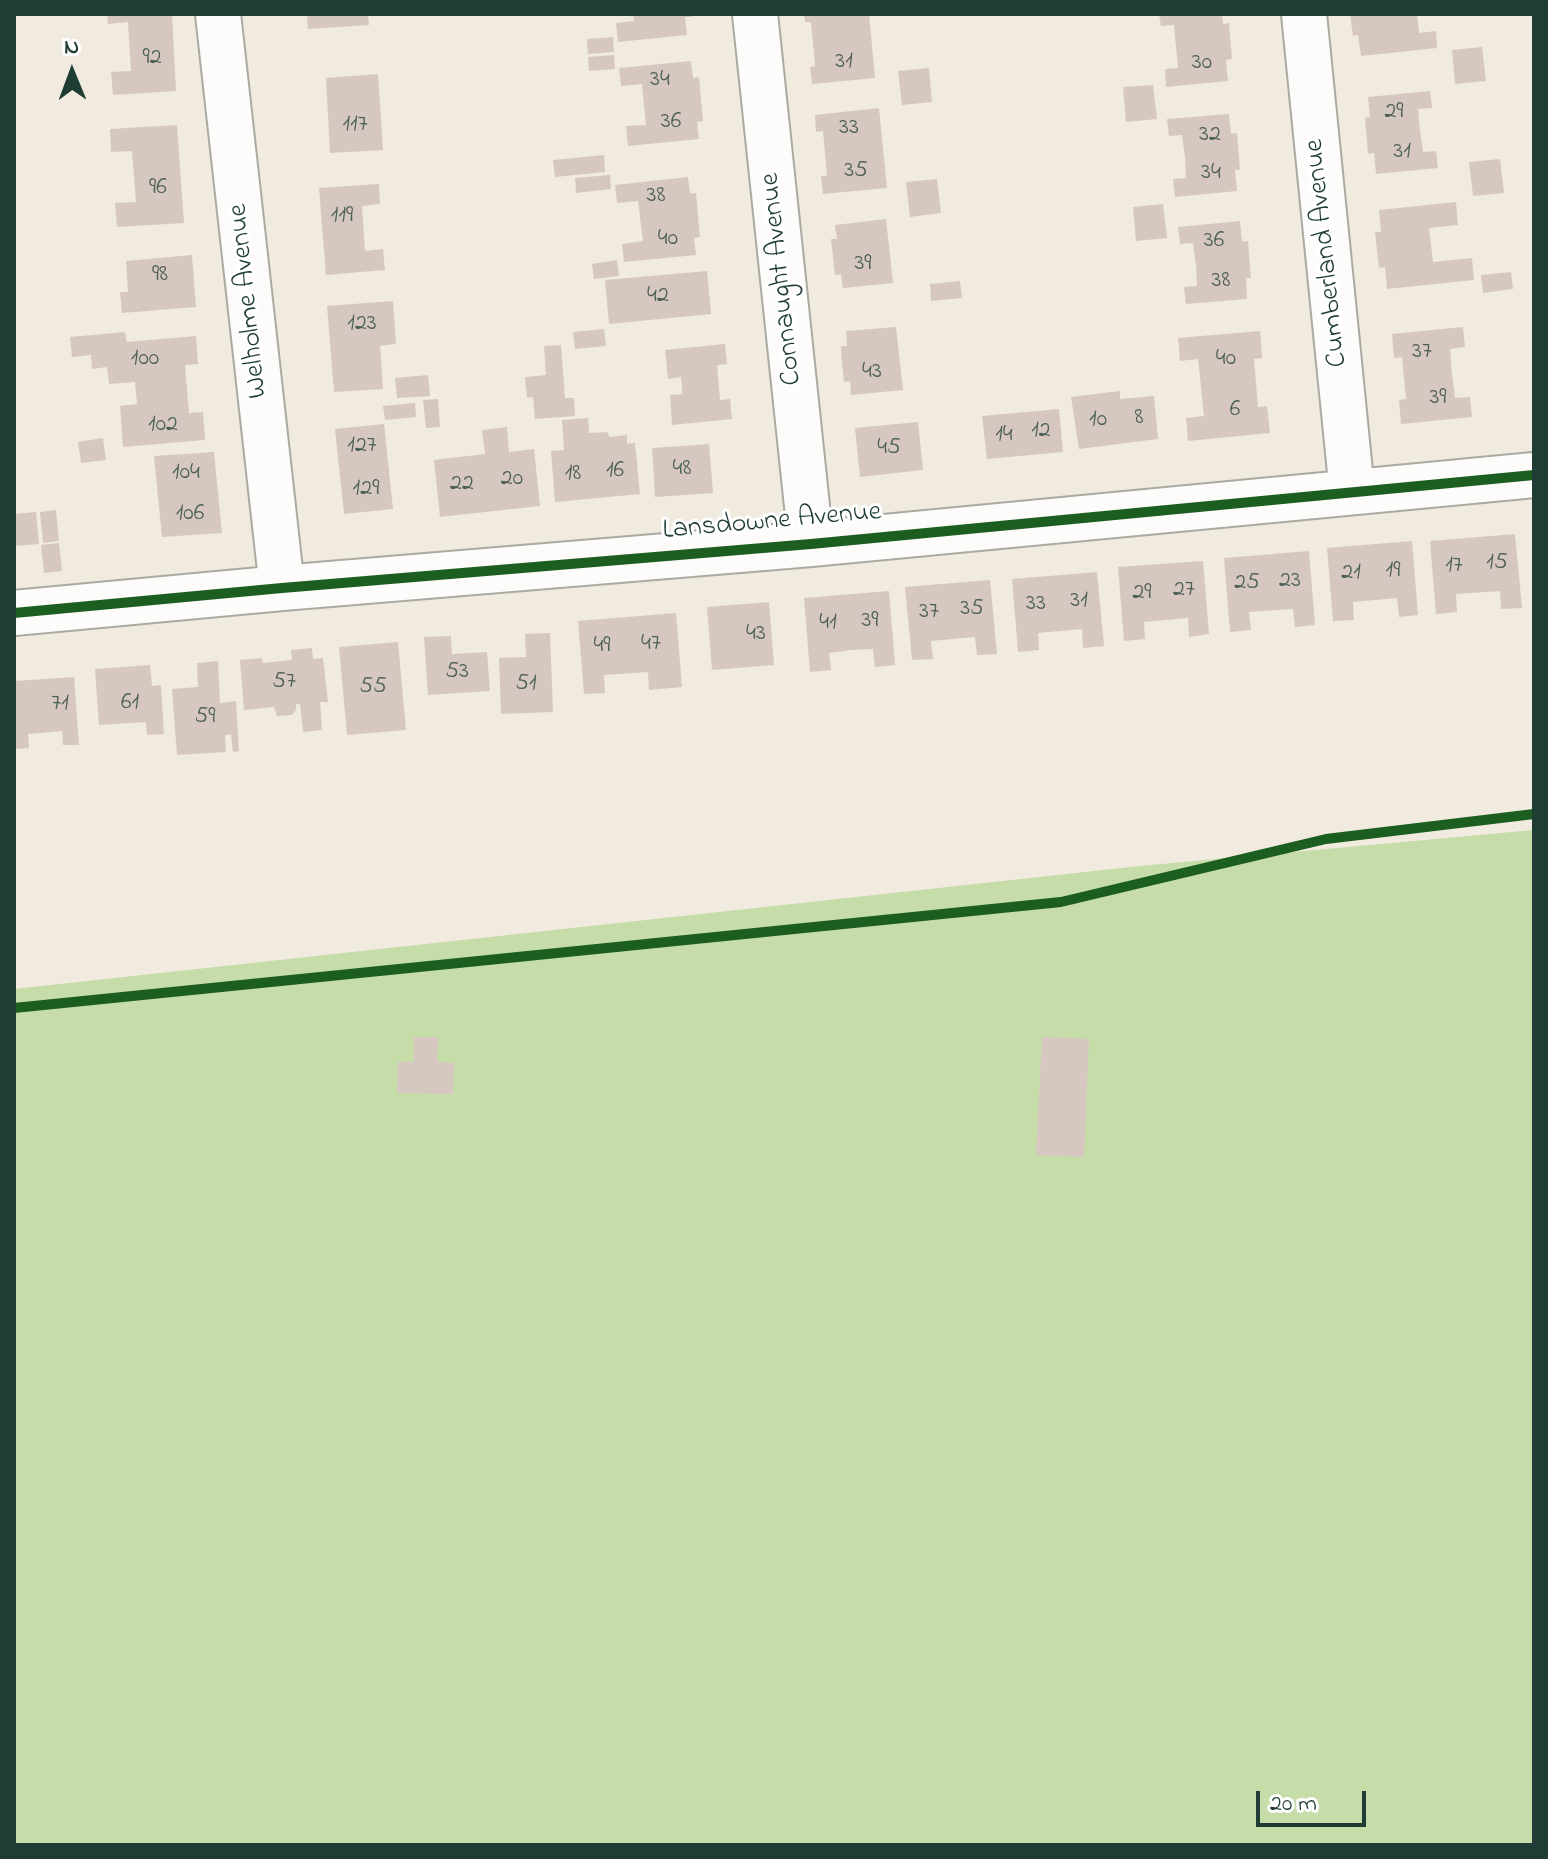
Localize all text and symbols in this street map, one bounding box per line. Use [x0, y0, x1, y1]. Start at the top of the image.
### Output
north arrow [32, 32, 112, 112]
text: N [64, 32, 79, 64]
house number: 92 [142, 45, 162, 73]
house number: 31 [835, 49, 853, 77]
house number: 30 [1192, 50, 1212, 78]
house number: 34 [650, 67, 670, 95]
house number: 29 [1384, 99, 1404, 127]
house number: 36 [661, 109, 681, 137]
house number: 117 [342, 112, 368, 140]
house number: 33 [839, 115, 859, 143]
house number: 32 [1199, 122, 1221, 150]
street label: Cumberland Avenue [1299, 137, 1357, 369]
house number: 31 [1393, 139, 1411, 167]
house number: 35 [844, 158, 868, 186]
house number: 34 [1201, 160, 1221, 188]
street label: Connaught Avenue [755, 171, 811, 387]
house number: 96 [149, 175, 167, 203]
house number: 38 [647, 183, 665, 211]
street label: Welholme Avenue [223, 202, 277, 400]
house number: 119 [331, 203, 353, 231]
house number: 40 [658, 226, 678, 254]
house number: 36 [1204, 228, 1224, 256]
house number: 39 [854, 251, 872, 279]
house number: 98 [152, 262, 168, 290]
house number: 38 [1212, 268, 1230, 296]
house number: 42 [647, 283, 669, 311]
house number: 123 [347, 311, 377, 339]
house number: 37 [1412, 339, 1432, 367]
house number: 100 [131, 346, 159, 374]
house number: 40 [1216, 346, 1236, 374]
house number: 43 [862, 359, 882, 387]
house number: 39 [1429, 385, 1447, 413]
house number: 6 [1230, 397, 1240, 425]
house number: 8 [1135, 405, 1143, 433]
house number: 10 [1089, 407, 1107, 435]
house number: 102 [148, 412, 178, 440]
house number: 12 [1031, 418, 1051, 446]
house number: 14 [995, 422, 1013, 450]
house number: 127 [347, 433, 377, 461]
house number: 45 [877, 435, 901, 463]
house number: 48 [673, 456, 691, 484]
house number: 16 [606, 458, 624, 486]
house number: 104 [172, 460, 200, 488]
house number: 18 [565, 461, 581, 489]
house number: 20 [501, 466, 523, 494]
house number: 22 [450, 471, 474, 499]
house number: 129 [353, 476, 379, 504]
street label: Lansdowne Avenue [661, 497, 883, 549]
house number: 106 [176, 501, 204, 529]
house number: 15 [1486, 550, 1508, 578]
house number: 17 [1445, 553, 1463, 581]
house number: 19 [1386, 558, 1400, 586]
house number: 21 [1341, 560, 1361, 588]
house number: 23 [1279, 568, 1301, 596]
house number: 25 [1234, 570, 1260, 598]
house number: 27 [1173, 577, 1195, 605]
house number: 29 [1132, 580, 1152, 608]
house number: 31 [1070, 588, 1088, 616]
house number: 33 [1026, 591, 1046, 619]
house number: 35 [960, 596, 984, 624]
house number: 37 [919, 599, 939, 627]
house number: 39 [861, 608, 879, 636]
house number: 41 [819, 610, 837, 638]
house number: 43 [746, 621, 766, 649]
house number: 47 [641, 631, 661, 659]
house number: 49 [593, 633, 611, 661]
house number: 53 [445, 659, 469, 687]
house number: 57 [272, 669, 296, 697]
house number: 51 [515, 671, 537, 699]
house number: 55 [359, 674, 387, 702]
house number: 61 [121, 690, 139, 718]
house number: 71 [51, 691, 69, 719]
house number: 59 [195, 704, 215, 732]
scale bar [1260, 1775, 1370, 1825]
text: 20 m [1270, 1787, 1317, 1822]

